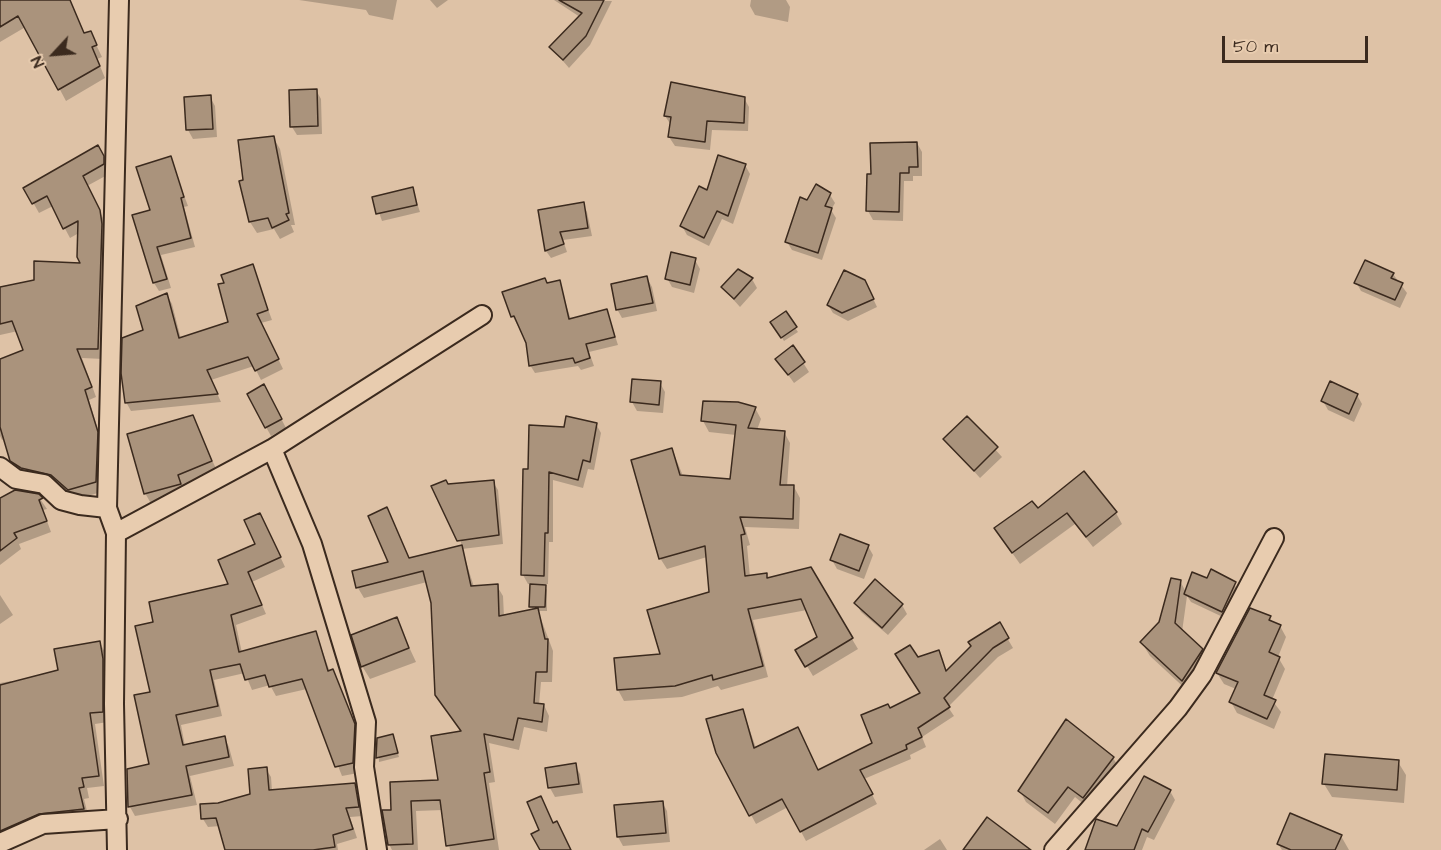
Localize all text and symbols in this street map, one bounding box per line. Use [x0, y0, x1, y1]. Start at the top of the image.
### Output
north arrow [24, 24, 84, 84]
scale bar [1225, 24, 1370, 62]
text: 50 m [1233, 34, 1278, 59]
text: N [26, 53, 50, 71]

